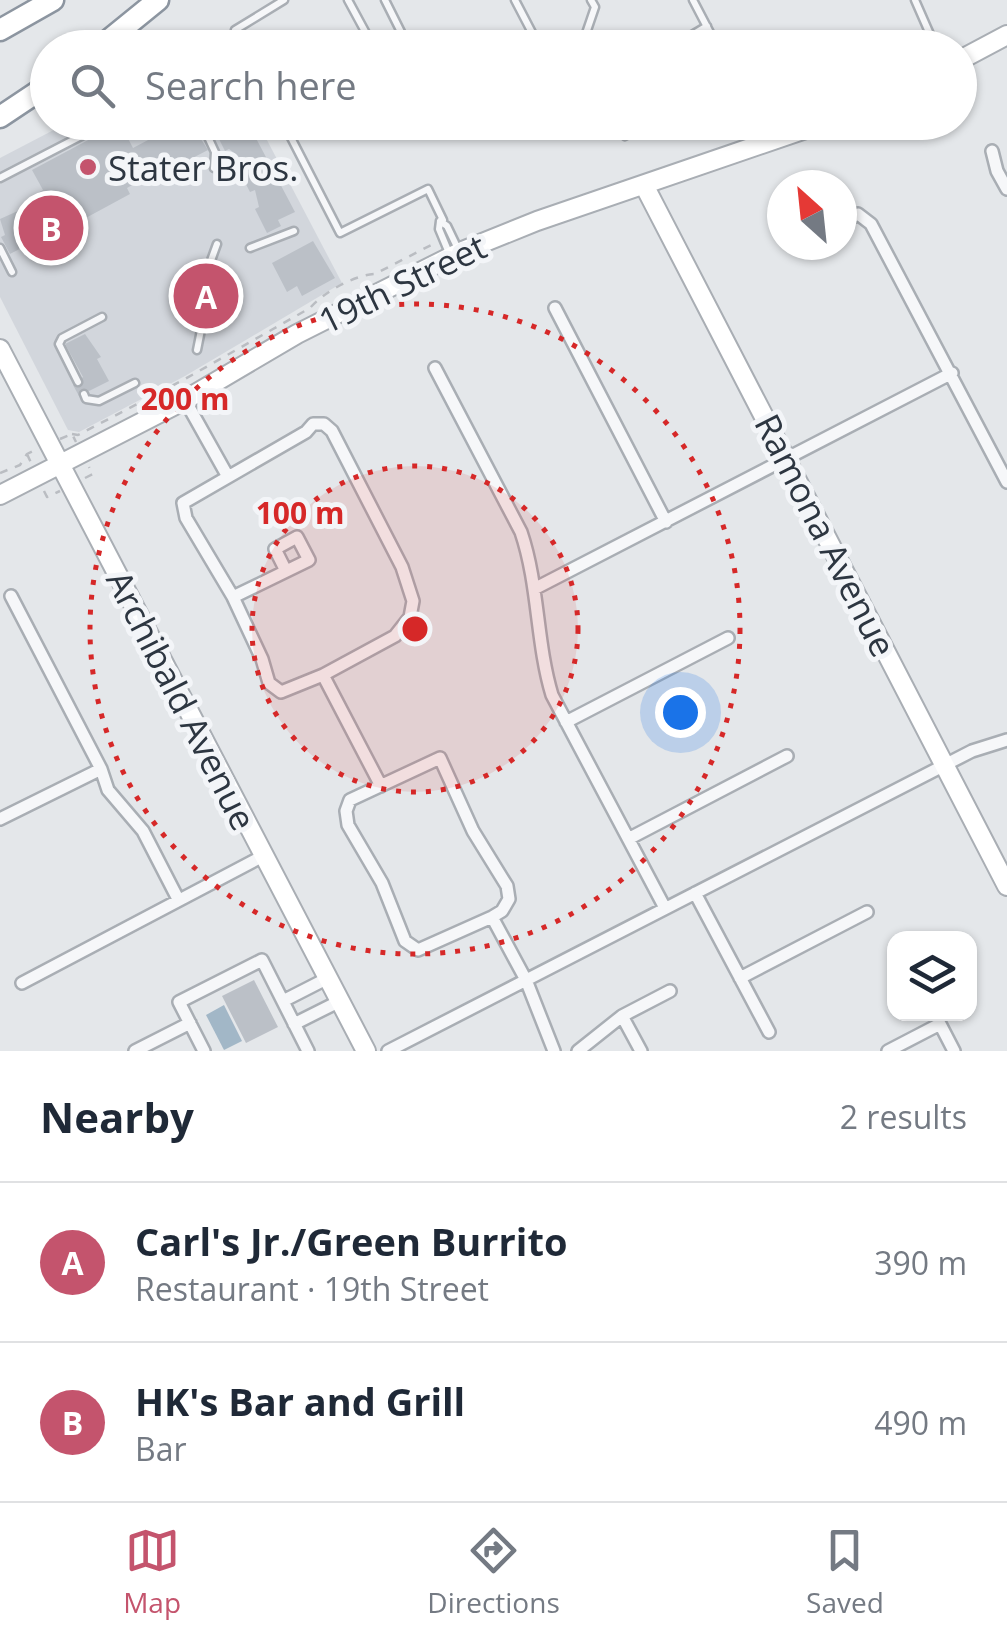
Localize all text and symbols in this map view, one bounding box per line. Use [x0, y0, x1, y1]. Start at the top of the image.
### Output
search box [30, 30, 977, 140]
icon: search [65, 58, 120, 113]
text: Search here [145, 59, 357, 111]
place label: Stater Bros. [108, 144, 298, 191]
marker: Stater Bros. [77, 156, 99, 178]
north arrow [767, 170, 857, 260]
pin: B [18, 190, 84, 266]
street label: 19th Street [310, 222, 494, 344]
pin: A [174, 258, 238, 334]
text: 200 m [141, 378, 229, 419]
street label: Ramona Avenue [745, 406, 907, 664]
text: 100 m [256, 492, 344, 533]
street label: Archibald Avenue [96, 562, 268, 838]
centre of rings [397, 611, 433, 647]
your location [655, 687, 706, 738]
map controls [887, 931, 977, 1021]
button: layers [887, 931, 977, 1021]
text: Nearby [40, 1088, 194, 1145]
text: 2 results [840, 1095, 967, 1138]
text: Carl's Jr./Green Burrito [135, 1215, 567, 1267]
text: A [61, 1241, 84, 1284]
text: 390 m [874, 1241, 967, 1284]
text: Restaurant · 19th Street [135, 1267, 489, 1310]
text: HK's Bar and Grill [135, 1375, 465, 1427]
text: B [62, 1401, 83, 1444]
text: 490 m [874, 1401, 967, 1444]
text: Bar [135, 1427, 187, 1470]
tab: Map [123, 1523, 181, 1621]
tab: Directions [427, 1523, 560, 1621]
tab: Saved [806, 1523, 884, 1621]

